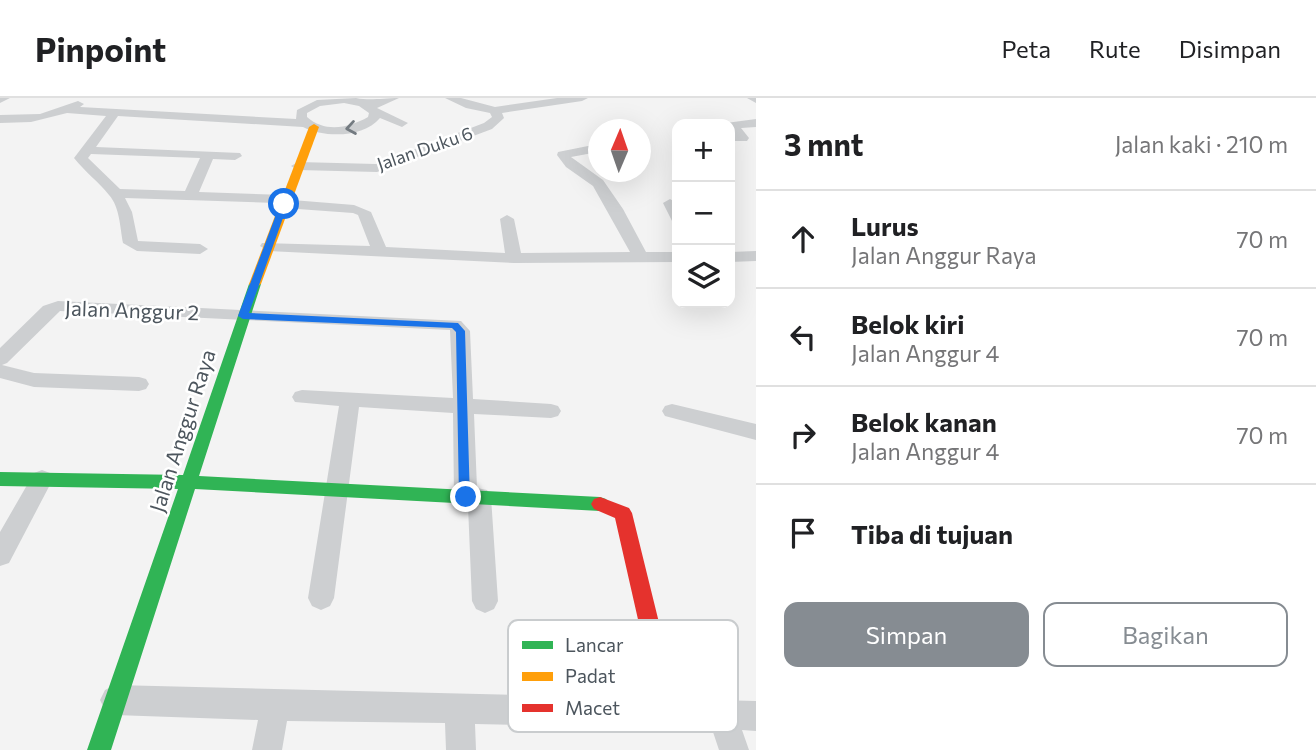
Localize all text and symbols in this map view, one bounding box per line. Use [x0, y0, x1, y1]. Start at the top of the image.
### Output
text: Pinpoint [35, 28, 166, 69]
text: Peta [1001, 34, 1051, 63]
text: Rute [1089, 34, 1141, 63]
text: Disimpan [1179, 34, 1281, 63]
north arrow [588, 119, 651, 182]
map controls [672, 119, 735, 308]
button: + [672, 119, 735, 182]
one-way arrow [345, 120, 357, 135]
street label: Jalan Duku 6 [374, 121, 475, 175]
text: 3 mnt [784, 125, 863, 162]
text: Jalan kaki · 210 m [1115, 130, 1288, 158]
button: − [672, 182, 735, 245]
route start [268, 188, 299, 219]
text: Lurus [851, 210, 919, 241]
icon: ahead [784, 220, 822, 258]
text: 70 m [1236, 225, 1288, 253]
text: Jalan Anggur Raya [851, 241, 1036, 269]
button: layers [672, 245, 735, 308]
street label: Jalan Anggur 2 [64, 295, 200, 324]
text: Belok kiri [851, 308, 965, 339]
icon: left [784, 318, 822, 356]
text: 70 m [1236, 323, 1288, 351]
text: Jalan Anggur 4 [851, 339, 999, 367]
street label: Jalan Anggur Raya [144, 346, 220, 515]
text: Belok kanan [851, 406, 997, 437]
icon: right [784, 416, 822, 454]
text: 70 m [1236, 421, 1288, 449]
text: Jalan Anggur 4 [851, 437, 999, 465]
route end [450, 481, 481, 512]
icon: arrive [784, 514, 822, 552]
text: Tiba di tujuan [851, 518, 1013, 549]
button: Simpan [784, 602, 1029, 667]
button: Bagikan [1043, 602, 1288, 667]
legend [508, 620, 738, 732]
text: Lancar [565, 633, 624, 656]
text: Padat [565, 664, 616, 687]
text: Macet [565, 696, 620, 719]

